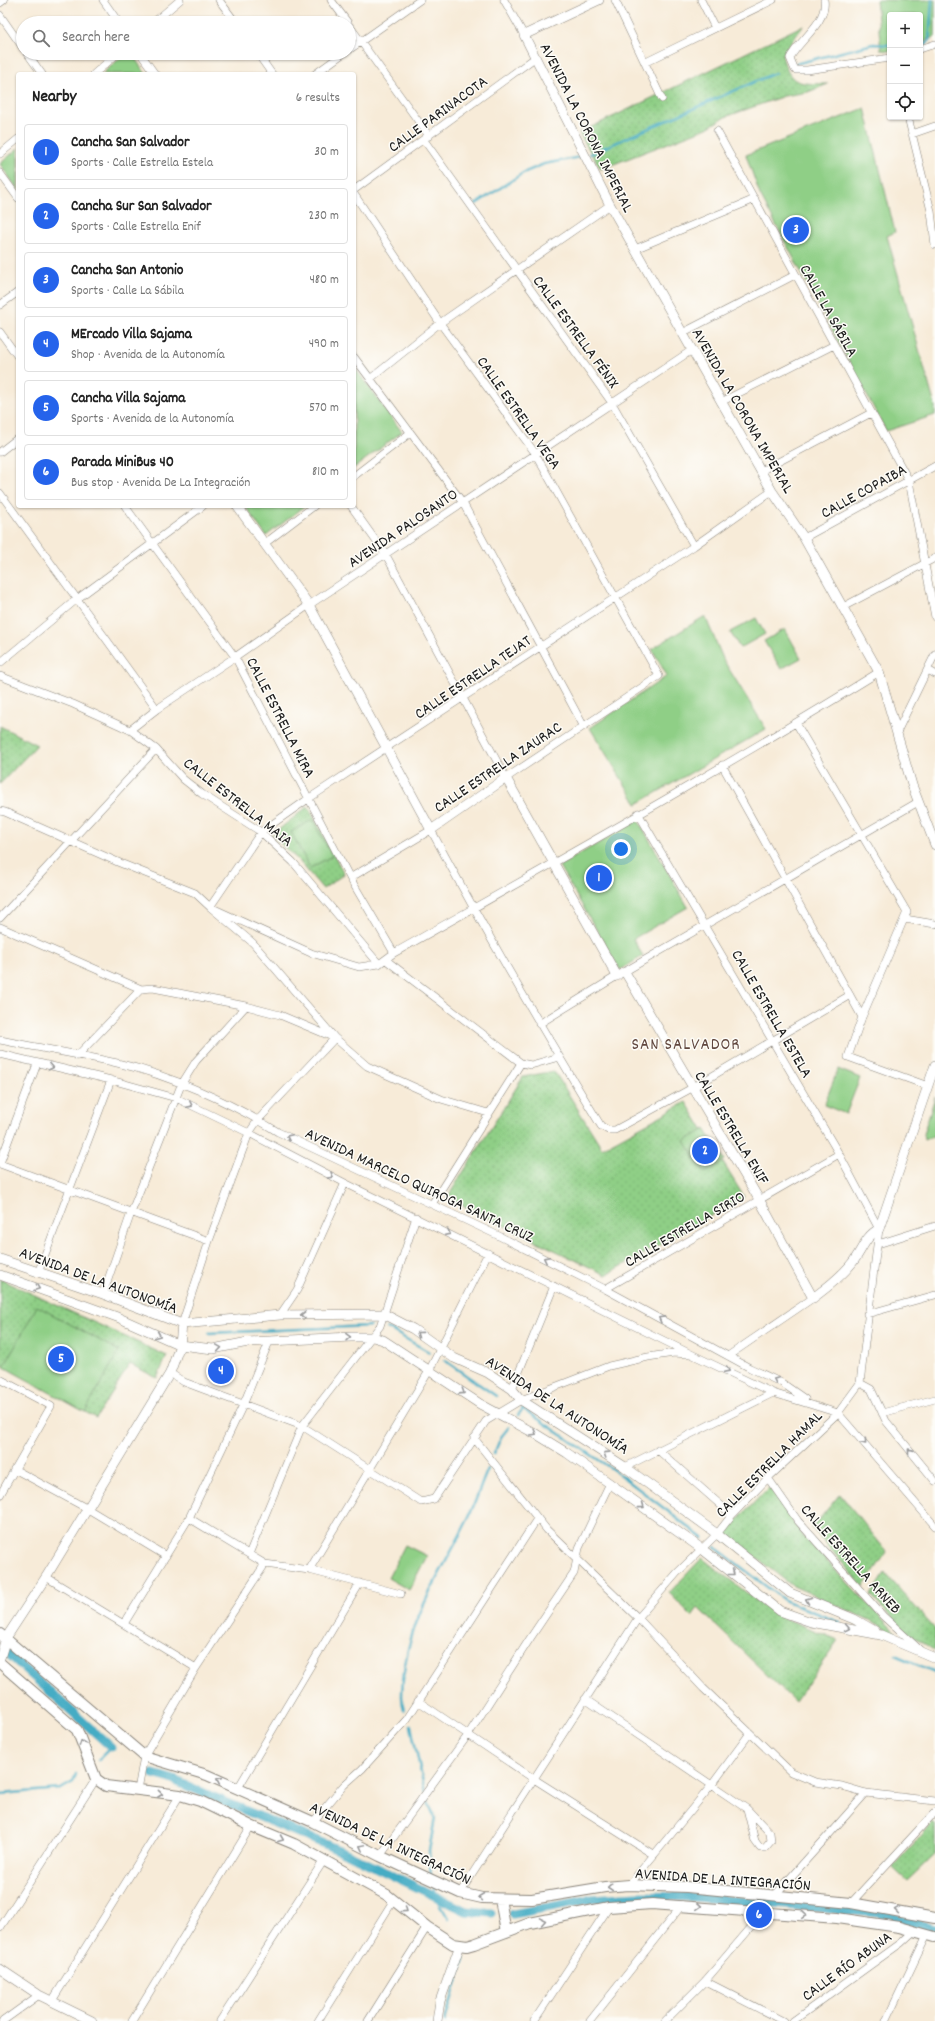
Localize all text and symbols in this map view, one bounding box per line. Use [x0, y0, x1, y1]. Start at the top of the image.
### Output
map controls [887, 12, 923, 120]
button: + [887, 12, 923, 48]
search box [16, 16, 356, 60]
icon: search [30, 27, 52, 49]
text: Search here [62, 27, 130, 49]
street label: AVENIDA LA CORONA IMPERIAL [533, 39, 639, 217]
button: − [887, 48, 923, 84]
street label: CALLE PARINACOTA [384, 71, 493, 159]
button: locate [887, 84, 923, 120]
text: Nearby [32, 86, 76, 110]
text: 6 results [296, 89, 340, 108]
text: Cancha San Salvador [71, 132, 190, 154]
text: 1 [45, 143, 47, 162]
text: 30 m [314, 143, 339, 162]
text: Sports · Calle Estrella Estela [71, 154, 213, 173]
text: Cancha Sur San Salvador [71, 196, 212, 218]
text: 2 [43, 207, 49, 226]
text: 230 m [309, 207, 339, 226]
pin: 3 [783, 215, 809, 245]
text: Sports · Calle Estrella Enif [71, 218, 201, 237]
text: Cancha San Antonio [71, 260, 183, 282]
street label: CALLE LA SÁBILA [793, 261, 863, 362]
text: 3 [43, 271, 49, 290]
text: 480 m [309, 271, 339, 290]
street label: CALLE ESTRELLA FÉNIX [526, 271, 624, 394]
text: Sports · Calle La Sábila [71, 282, 184, 301]
text: MErcado Villa Sajama [71, 324, 192, 346]
street label: AVENIDA LA CORONA IMPERIAL [685, 324, 799, 499]
text: 4 [43, 335, 49, 354]
text: 490 m [309, 335, 339, 354]
text: Shop · Avenida de la Autonomía [71, 346, 225, 365]
street label: CALLE ESTRELLA VEGA [470, 352, 566, 475]
text: Cancha Villa Sajama [71, 388, 185, 410]
text: 5 [43, 399, 49, 418]
text: 570 m [309, 399, 339, 418]
text: Sports · Avenida de la Autonomía [71, 410, 234, 429]
text: Parada MiniBus 40 [71, 452, 174, 474]
street label: CALLE COPAIBA [817, 459, 912, 525]
text: 6 [43, 463, 49, 482]
text: 810 m [312, 463, 339, 482]
text: Bus stop · Avenida De La Integración [71, 474, 250, 493]
street label: AVENIDA PALOSANTO [344, 484, 463, 574]
street label: CALLE ESTRELLA TEJAT [410, 630, 537, 726]
street label: CALLE ESTRELLA MIRA [239, 654, 320, 783]
street label: CALLE ESTRELLA ZAURAC [430, 717, 567, 820]
street label: CALLE ESTRELLA MAIA [178, 753, 297, 853]
your location [611, 839, 631, 859]
pin: 1 [586, 863, 612, 893]
street label: CALLE ESTRELLA ESTELA [725, 946, 817, 1083]
district label: SAN SALVADOR [631, 1034, 741, 1058]
one-way arrow [48, 1063, 55, 1071]
street label: CALLE ESTRELLA ENIF [688, 1067, 774, 1190]
one-way arrow [186, 1100, 193, 1108]
street label: AVENIDA MARCELO QUIROGA SANTA CRUZ [301, 1123, 537, 1250]
one-way arrow [286, 1134, 294, 1142]
pin: 2 [692, 1136, 718, 1166]
one-way arrow [327, 1171, 334, 1179]
street label: CALLE ESTRELLA SIRIO [621, 1186, 750, 1274]
one-way arrow [443, 1228, 451, 1236]
street label: AVENIDA DE LA AUTONOMÍA [16, 1242, 181, 1321]
one-way arrow [543, 1256, 550, 1264]
one-way arrow [33, 1284, 40, 1292]
one-way arrow [300, 1311, 306, 1319]
one-way arrow [658, 1317, 665, 1324]
one-way arrow [154, 1330, 161, 1338]
one-way arrow [416, 1331, 423, 1338]
one-way arrow [345, 1333, 351, 1341]
pin: 5 [48, 1344, 74, 1374]
one-way arrow [216, 1344, 222, 1353]
street label: AVENIDA DE LA AUTONOMÍA [480, 1351, 633, 1461]
pin: 4 [208, 1356, 234, 1386]
one-way arrow [723, 1365, 730, 1373]
one-way arrow [773, 1377, 781, 1385]
one-way arrow [458, 1388, 465, 1395]
street label: CALLE ESTRELLA HAMAL [711, 1406, 829, 1524]
one-way arrow [530, 1428, 537, 1435]
one-way arrow [859, 1438, 866, 1445]
one-way arrow [908, 1448, 915, 1456]
one-way arrow [603, 1452, 610, 1459]
street label: CALLE ESTRELLA ARNEB [794, 1500, 906, 1620]
one-way arrow [637, 1501, 644, 1508]
one-way arrow [728, 1569, 735, 1576]
one-way arrow [805, 1597, 813, 1605]
one-way arrow [844, 1624, 850, 1632]
one-way arrow [78, 1740, 86, 1747]
one-way arrow [215, 1777, 223, 1785]
one-way arrow [157, 1789, 163, 1798]
street label: AVENIDA DE LA INTEGRACIÓN [305, 1797, 475, 1892]
one-way arrow [278, 1834, 285, 1842]
one-way arrow [359, 1844, 366, 1851]
street label: AVENIDA DE LA INTEGRACIÓN [634, 1863, 811, 1898]
one-way arrow [607, 1882, 613, 1891]
one-way arrow [478, 1893, 484, 1902]
pin: 6 [746, 1900, 772, 1930]
one-way arrow [696, 1902, 702, 1911]
one-way arrow [401, 1906, 408, 1913]
one-way arrow [894, 1906, 900, 1915]
one-way arrow [801, 1911, 807, 1920]
one-way arrow [540, 1917, 546, 1926]
street label: CALLE RÍO ABUNA [798, 1926, 897, 2008]

